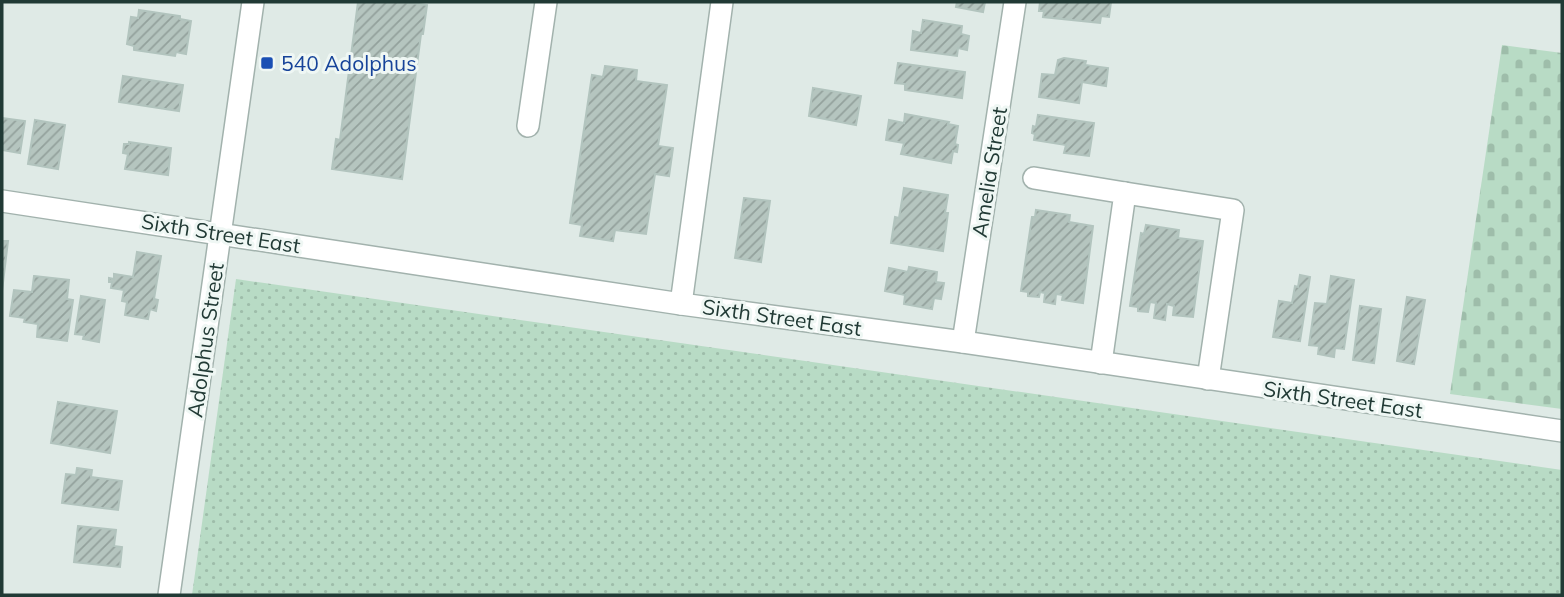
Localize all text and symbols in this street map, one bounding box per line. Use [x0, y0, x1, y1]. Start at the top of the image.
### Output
place label: 540 Adolphus [281, 50, 417, 76]
marker: 540 Adolphus [259, 55, 275, 71]
street label: Amelia Street [966, 105, 1012, 239]
street label: Sixth Street East [140, 208, 302, 258]
street label: Adolphus Street [181, 261, 229, 419]
street label: Sixth Street East [701, 293, 863, 341]
street label: Sixth Street East [1262, 375, 1424, 423]

